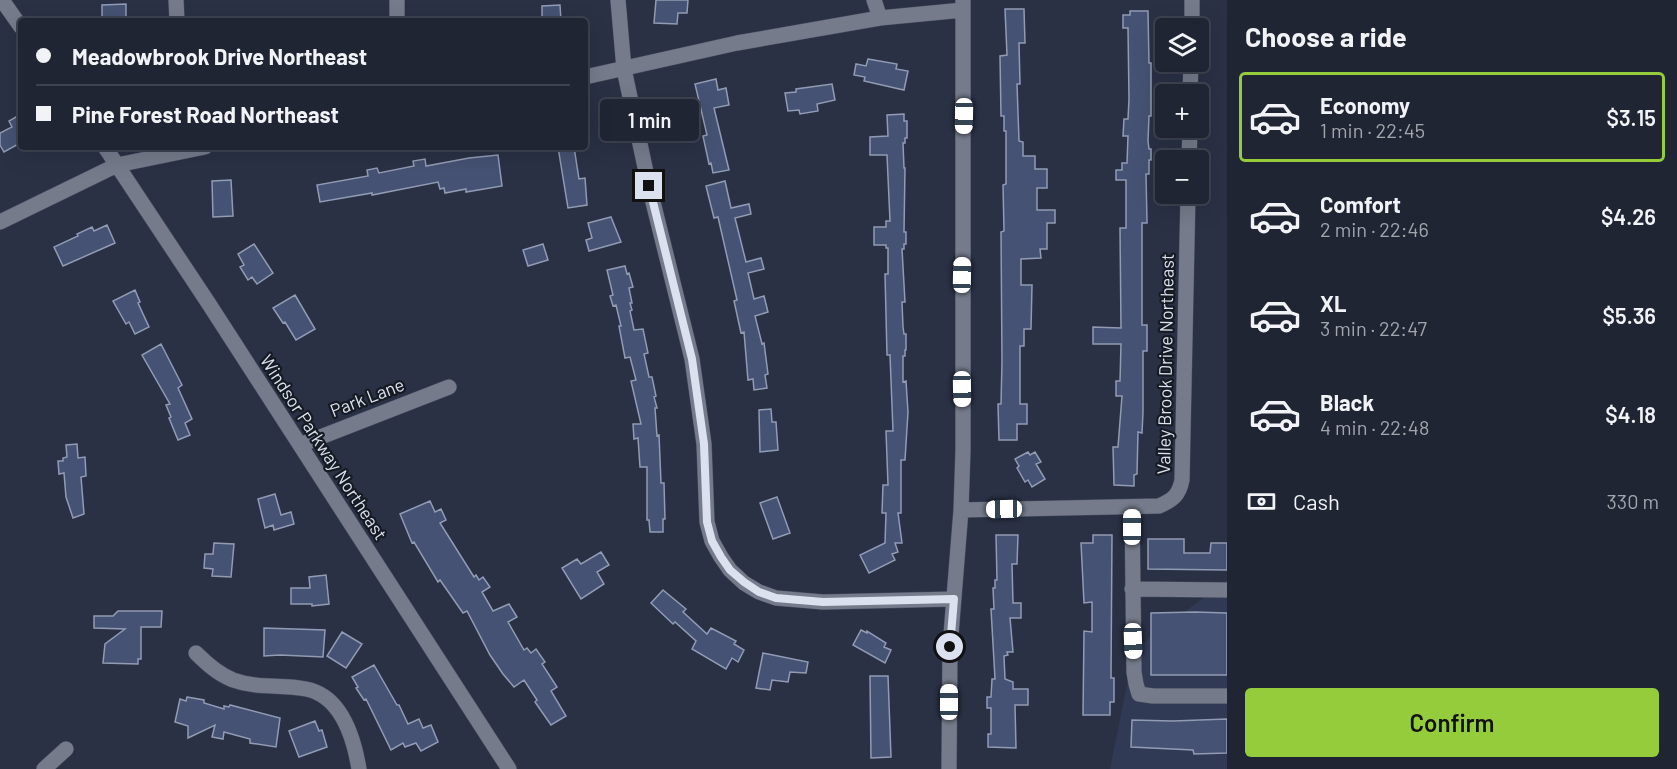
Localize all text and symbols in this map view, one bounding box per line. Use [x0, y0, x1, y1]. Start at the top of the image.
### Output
map controls [1155, 18, 1209, 204]
button: layers [1155, 18, 1209, 72]
text: Choose a ride [1245, 20, 1407, 52]
text: Meadowbrook Drive Northeast [72, 43, 367, 69]
button: + [1155, 84, 1209, 138]
icon: car [1248, 90, 1302, 144]
text: Economy [1320, 92, 1410, 118]
car [955, 98, 973, 134]
callout: 1 min [600, 99, 698, 141]
text: Pine Forest Road Northeast [72, 101, 339, 127]
text: $3.15 [1606, 104, 1656, 130]
text: 1 min [628, 108, 671, 132]
text: 1 min · 22:45 [1320, 118, 1425, 142]
button: − [1155, 150, 1209, 204]
route end [635, 172, 662, 199]
icon: car [1248, 189, 1302, 243]
text: Comfort [1320, 191, 1401, 217]
text: $4.26 [1601, 203, 1656, 229]
text: 2 min · 22:46 [1320, 217, 1429, 241]
street label: Valley Brook Drive Northeast [1152, 253, 1178, 475]
car [953, 257, 971, 293]
icon: car [1248, 288, 1302, 342]
text: XL [1320, 290, 1346, 316]
text: $5.36 [1603, 302, 1656, 328]
text: 3 min · 22:47 [1320, 316, 1427, 340]
street label: Windsor Parkway Northeast [256, 350, 392, 544]
car [953, 371, 971, 407]
street label: Park Lane [327, 373, 407, 421]
icon: car [1248, 387, 1302, 441]
text: Black [1320, 389, 1374, 415]
text: $4.18 [1605, 401, 1656, 427]
text: 4 min · 22:48 [1320, 415, 1429, 439]
icon: cash [1245, 485, 1278, 518]
text: Cash [1293, 488, 1340, 514]
text: 330 m [1607, 489, 1659, 513]
car [986, 500, 1022, 518]
car [1123, 509, 1141, 545]
car [1123, 623, 1143, 659]
route start [936, 633, 963, 660]
car [940, 684, 958, 720]
button: Confirm [1245, 688, 1659, 757]

